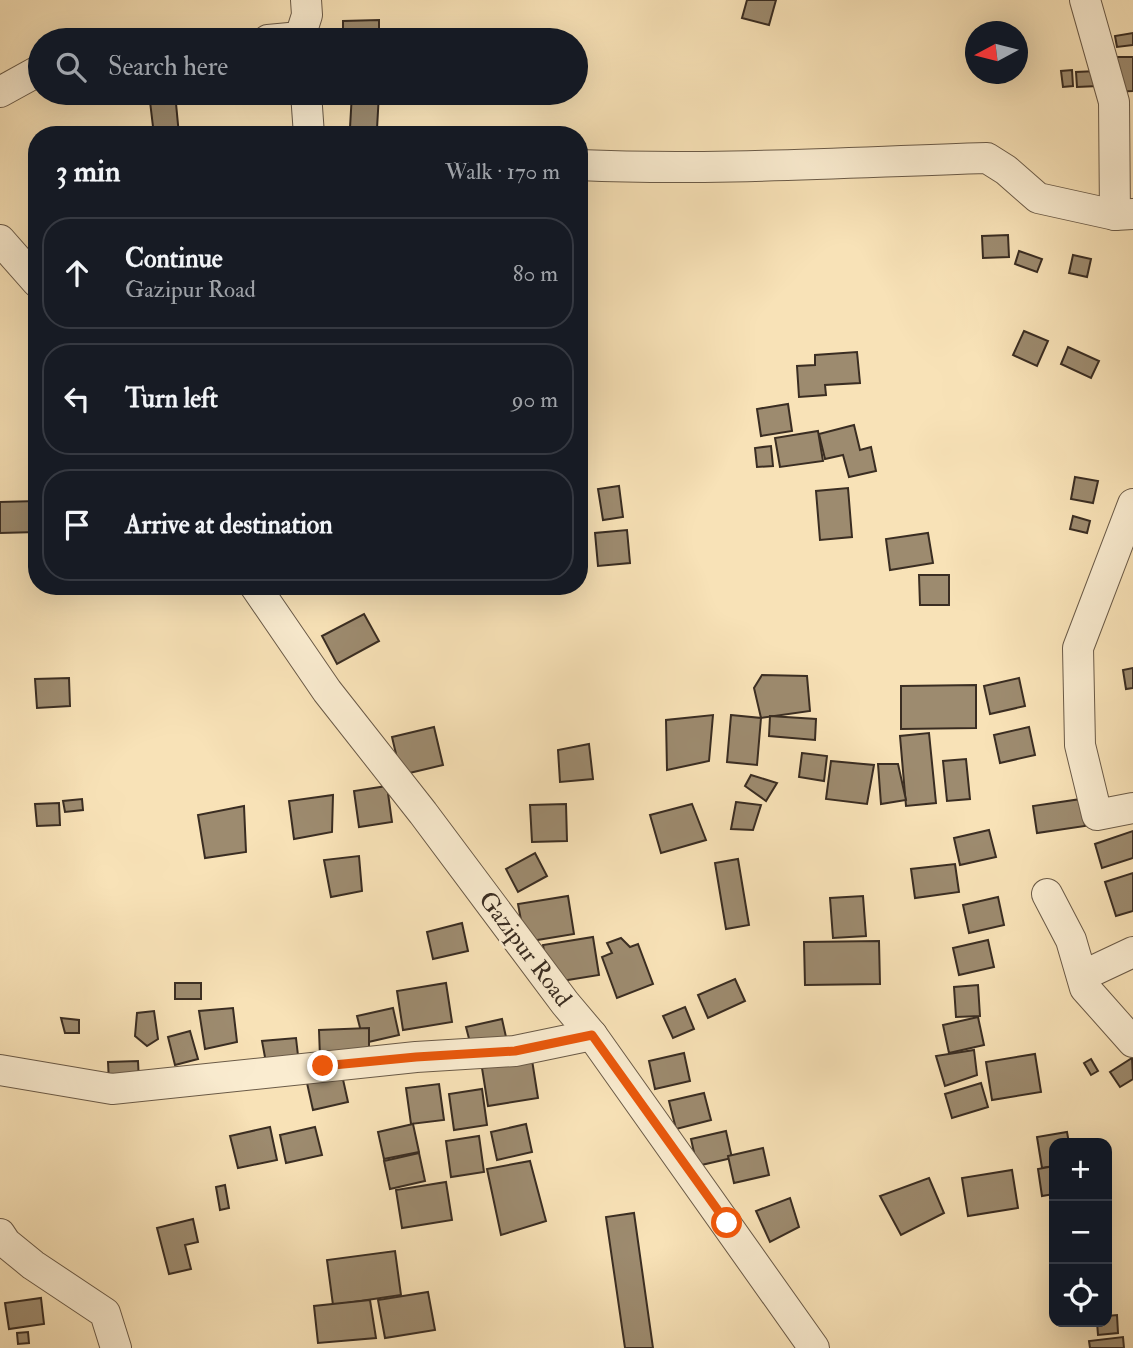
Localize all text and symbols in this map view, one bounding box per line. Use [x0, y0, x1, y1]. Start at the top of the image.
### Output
north arrow [965, 21, 1028, 84]
search box [28, 28, 588, 105]
icon: search [52, 48, 90, 86]
text: Search here [108, 51, 228, 83]
text: 3 min [56, 153, 121, 190]
text: Walk · 170 m [445, 157, 560, 186]
text: Continue [125, 243, 223, 275]
icon: ahead [58, 254, 96, 292]
text: 80 m [513, 259, 558, 288]
text: Gazipur Road [125, 275, 256, 304]
icon: left [58, 380, 96, 418]
text: Turn left [125, 383, 218, 415]
text: 90 m [512, 385, 558, 414]
icon: arrive [58, 506, 96, 544]
text: Arrive at destination [125, 509, 333, 541]
street label: Gazipur Road [472, 885, 579, 1013]
route end [307, 1050, 338, 1081]
map controls [1049, 1138, 1112, 1327]
button: + [1049, 1138, 1112, 1201]
button: − [1049, 1201, 1112, 1264]
route start [711, 1207, 742, 1238]
button: locate [1049, 1264, 1112, 1327]

